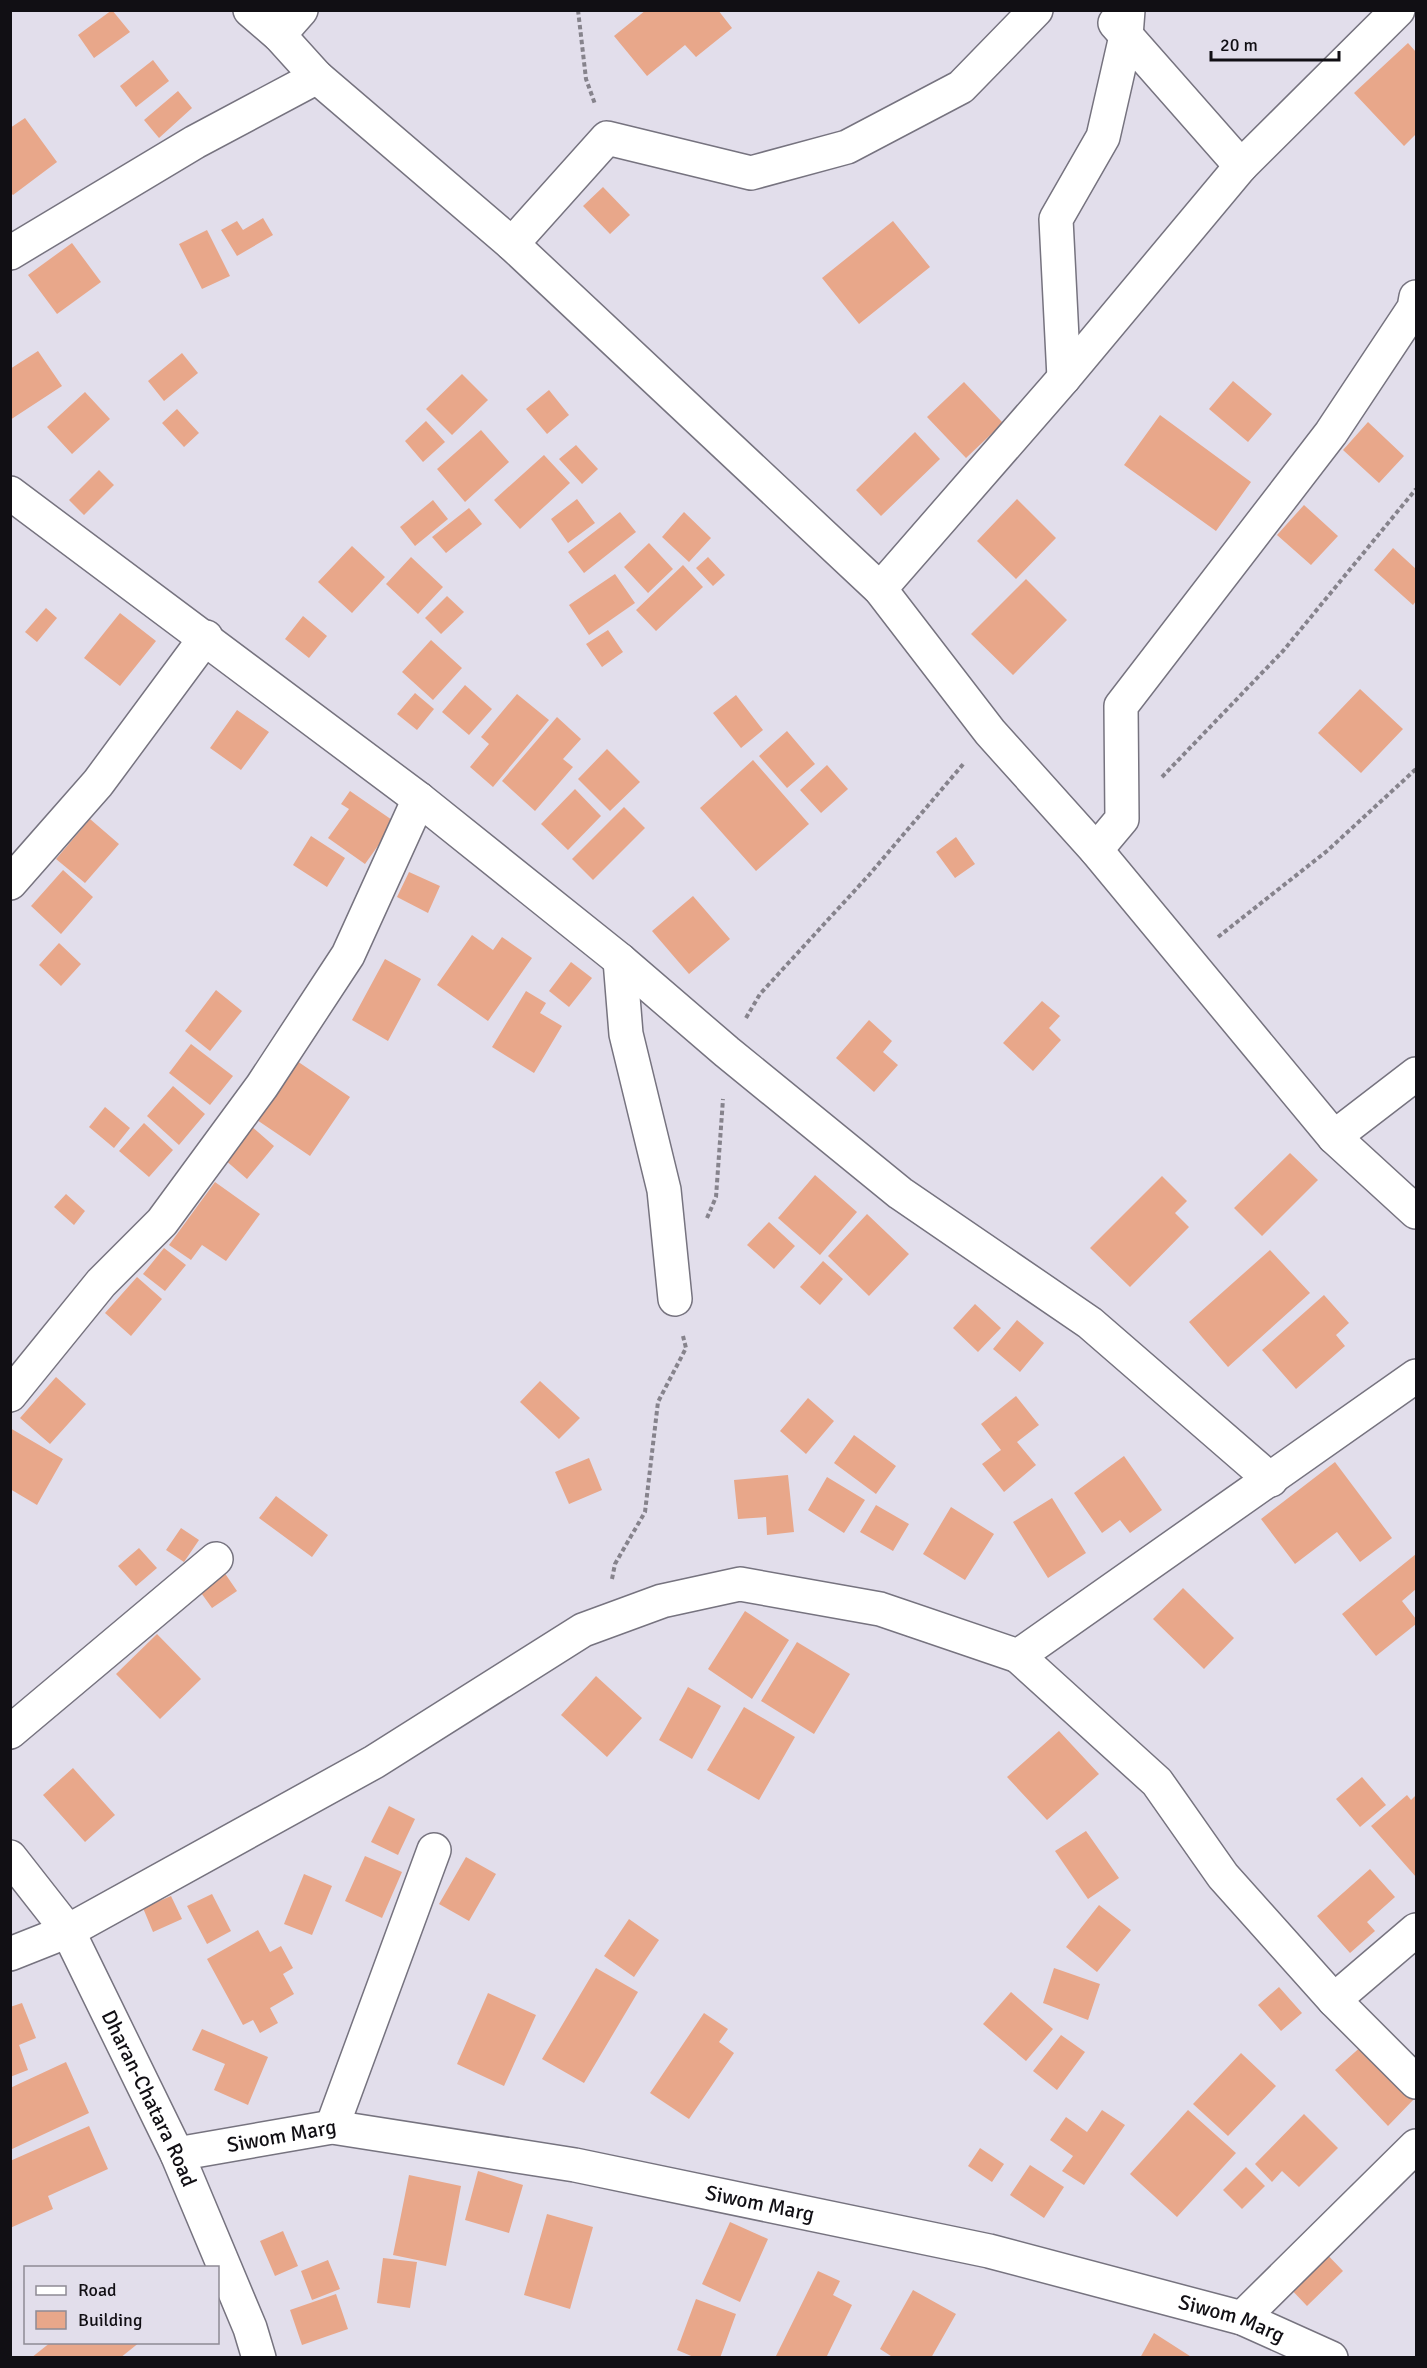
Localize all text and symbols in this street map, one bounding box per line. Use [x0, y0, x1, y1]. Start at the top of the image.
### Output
scale bar [1211, 24, 1338, 62]
text: 20 m [1220, 34, 1258, 56]
street label: Dharan-Chatara Road [96, 2006, 202, 2191]
street label: Siwom Marg [225, 2114, 338, 2158]
street label: Siwom Marg [703, 2179, 817, 2227]
legend [24, 2266, 219, 2344]
text: Road [78, 2279, 117, 2301]
street label: Siwom Marg [1176, 2289, 1289, 2348]
text: Building [78, 2309, 142, 2331]

